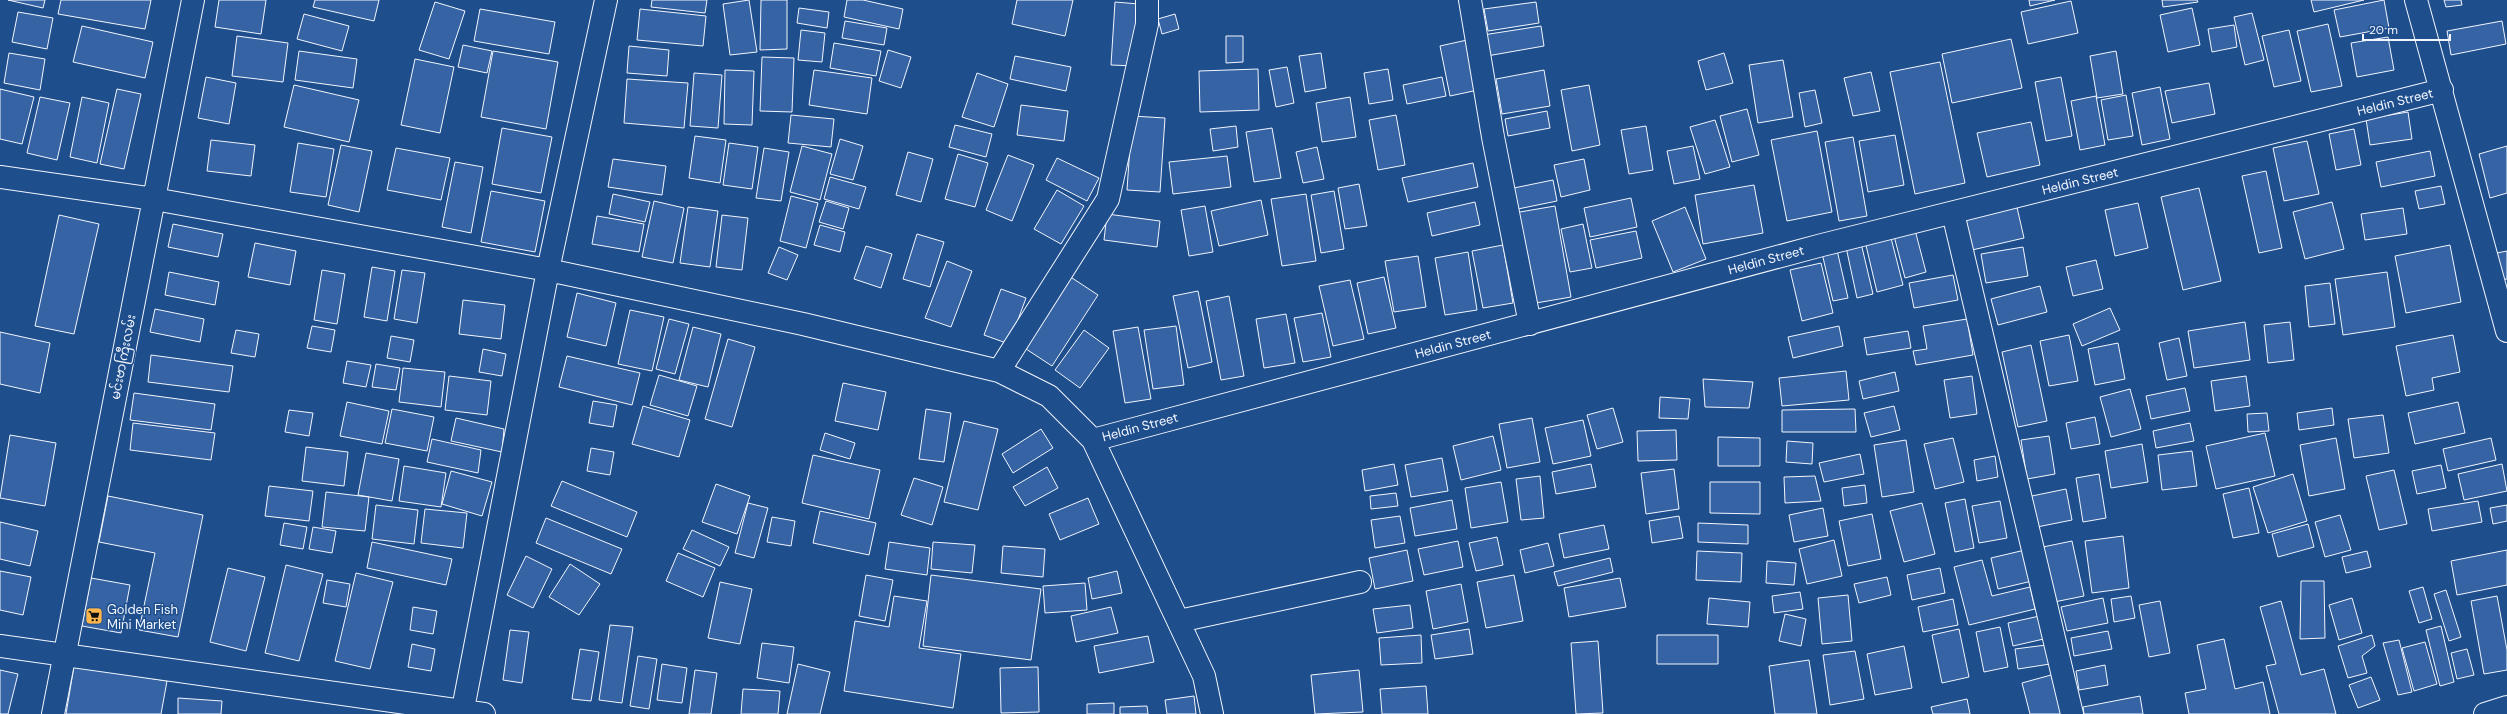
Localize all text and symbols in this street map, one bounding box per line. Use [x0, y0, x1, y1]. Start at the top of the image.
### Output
scale bar [2363, 16, 2450, 42]
text: 20 m [2369, 22, 2398, 38]
street label: Heldin Street [2355, 84, 2435, 120]
street label: Heldin Street [2040, 163, 2120, 199]
street label: Heldin Street [1726, 242, 1806, 278]
street label: မင်းဗာကြီးလမ်း [106, 313, 142, 401]
street label: Heldin Street [1413, 326, 1493, 362]
street label: Heldin Street [1100, 409, 1180, 445]
place label: Golden Fish Mini Market [107, 601, 178, 633]
supermarket icon: Golden Fish Mini Market [84, 606, 104, 626]

